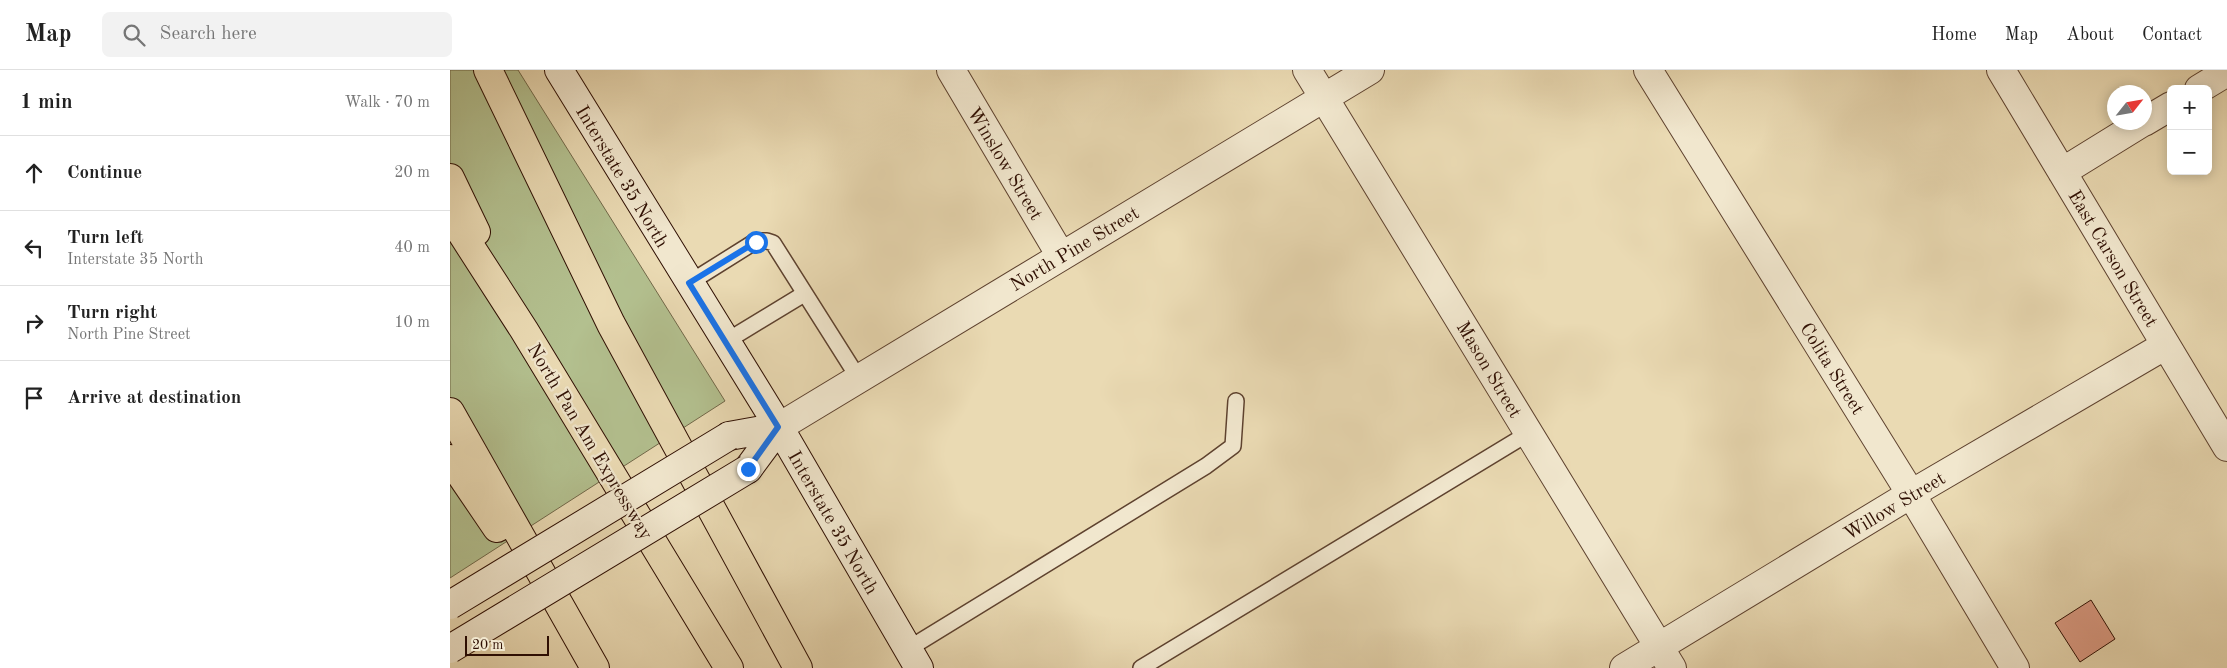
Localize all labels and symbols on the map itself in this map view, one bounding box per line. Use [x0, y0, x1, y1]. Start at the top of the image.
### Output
north arrow [2107, 85, 2152, 130]
street label: Interstate 35 North [571, 103, 671, 252]
street label: Winslow Street [963, 105, 1045, 224]
street label: East Carson Street [2063, 187, 2160, 331]
street label: North Pine Street [1007, 204, 1143, 296]
route start [745, 231, 768, 254]
street label: Mason Street [1452, 319, 1524, 422]
street label: Colita Street [1795, 320, 1867, 419]
street label: North Pan Am Expressway [523, 341, 655, 544]
street label: Interstate 35 North [783, 448, 881, 598]
route end [737, 458, 760, 481]
street label: Willow Street [1841, 470, 1949, 545]
scale bar [465, 633, 549, 656]

